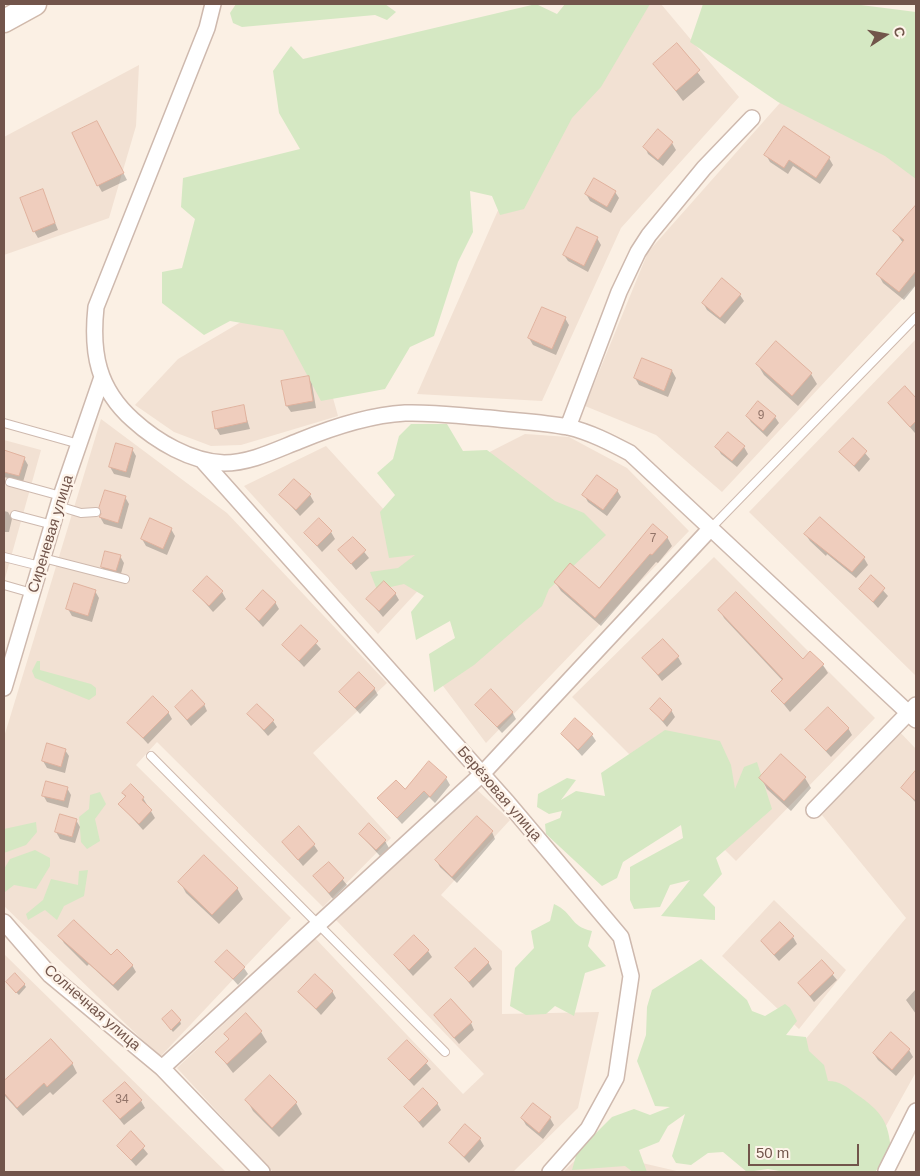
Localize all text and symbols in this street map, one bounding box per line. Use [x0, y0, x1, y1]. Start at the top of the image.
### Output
north arrow [860, 10, 910, 60]
text: С [891, 26, 909, 39]
house number: 9 [758, 409, 764, 423]
street label: Сиреневая улица [25, 473, 77, 595]
house number: 7 [650, 532, 656, 546]
street label: Берёзовая улица [453, 743, 545, 845]
street label: Солнечная улица [40, 961, 144, 1055]
house number: 34 [115, 1093, 129, 1107]
scale bar [750, 1134, 861, 1166]
text: 50 m [756, 1144, 789, 1161]

